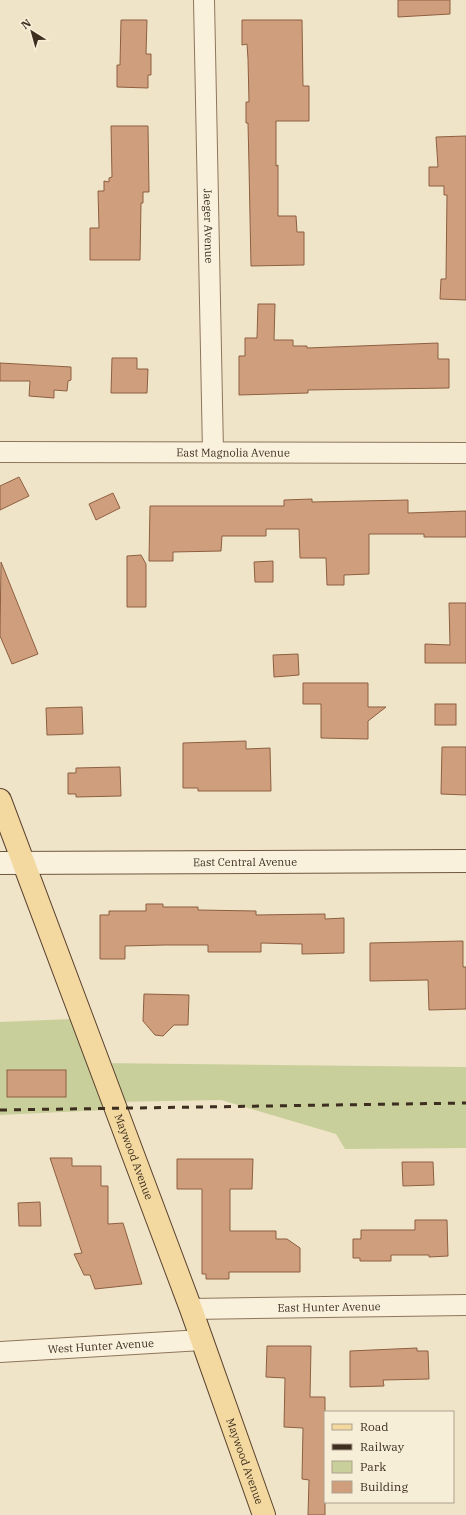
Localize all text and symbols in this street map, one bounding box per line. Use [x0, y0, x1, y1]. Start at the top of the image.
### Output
north arrow [12, 12, 52, 52]
text: N [18, 16, 34, 32]
street label: Jaeger Avenue [201, 188, 216, 264]
street label: East Magnolia Avenue [176, 445, 290, 460]
street label: East Central Avenue [193, 855, 297, 869]
street label: Maywood Avenue [111, 1112, 156, 1202]
street label: East Hunter Avenue [277, 1299, 381, 1315]
street label: West Hunter Avenue [47, 1336, 154, 1356]
legend [324, 1411, 454, 1503]
street label: Maywood Avenue [223, 1416, 267, 1506]
text: Road [360, 1419, 389, 1434]
text: Railway [360, 1439, 405, 1454]
text: Park [360, 1459, 386, 1474]
text: Building [360, 1479, 408, 1494]

